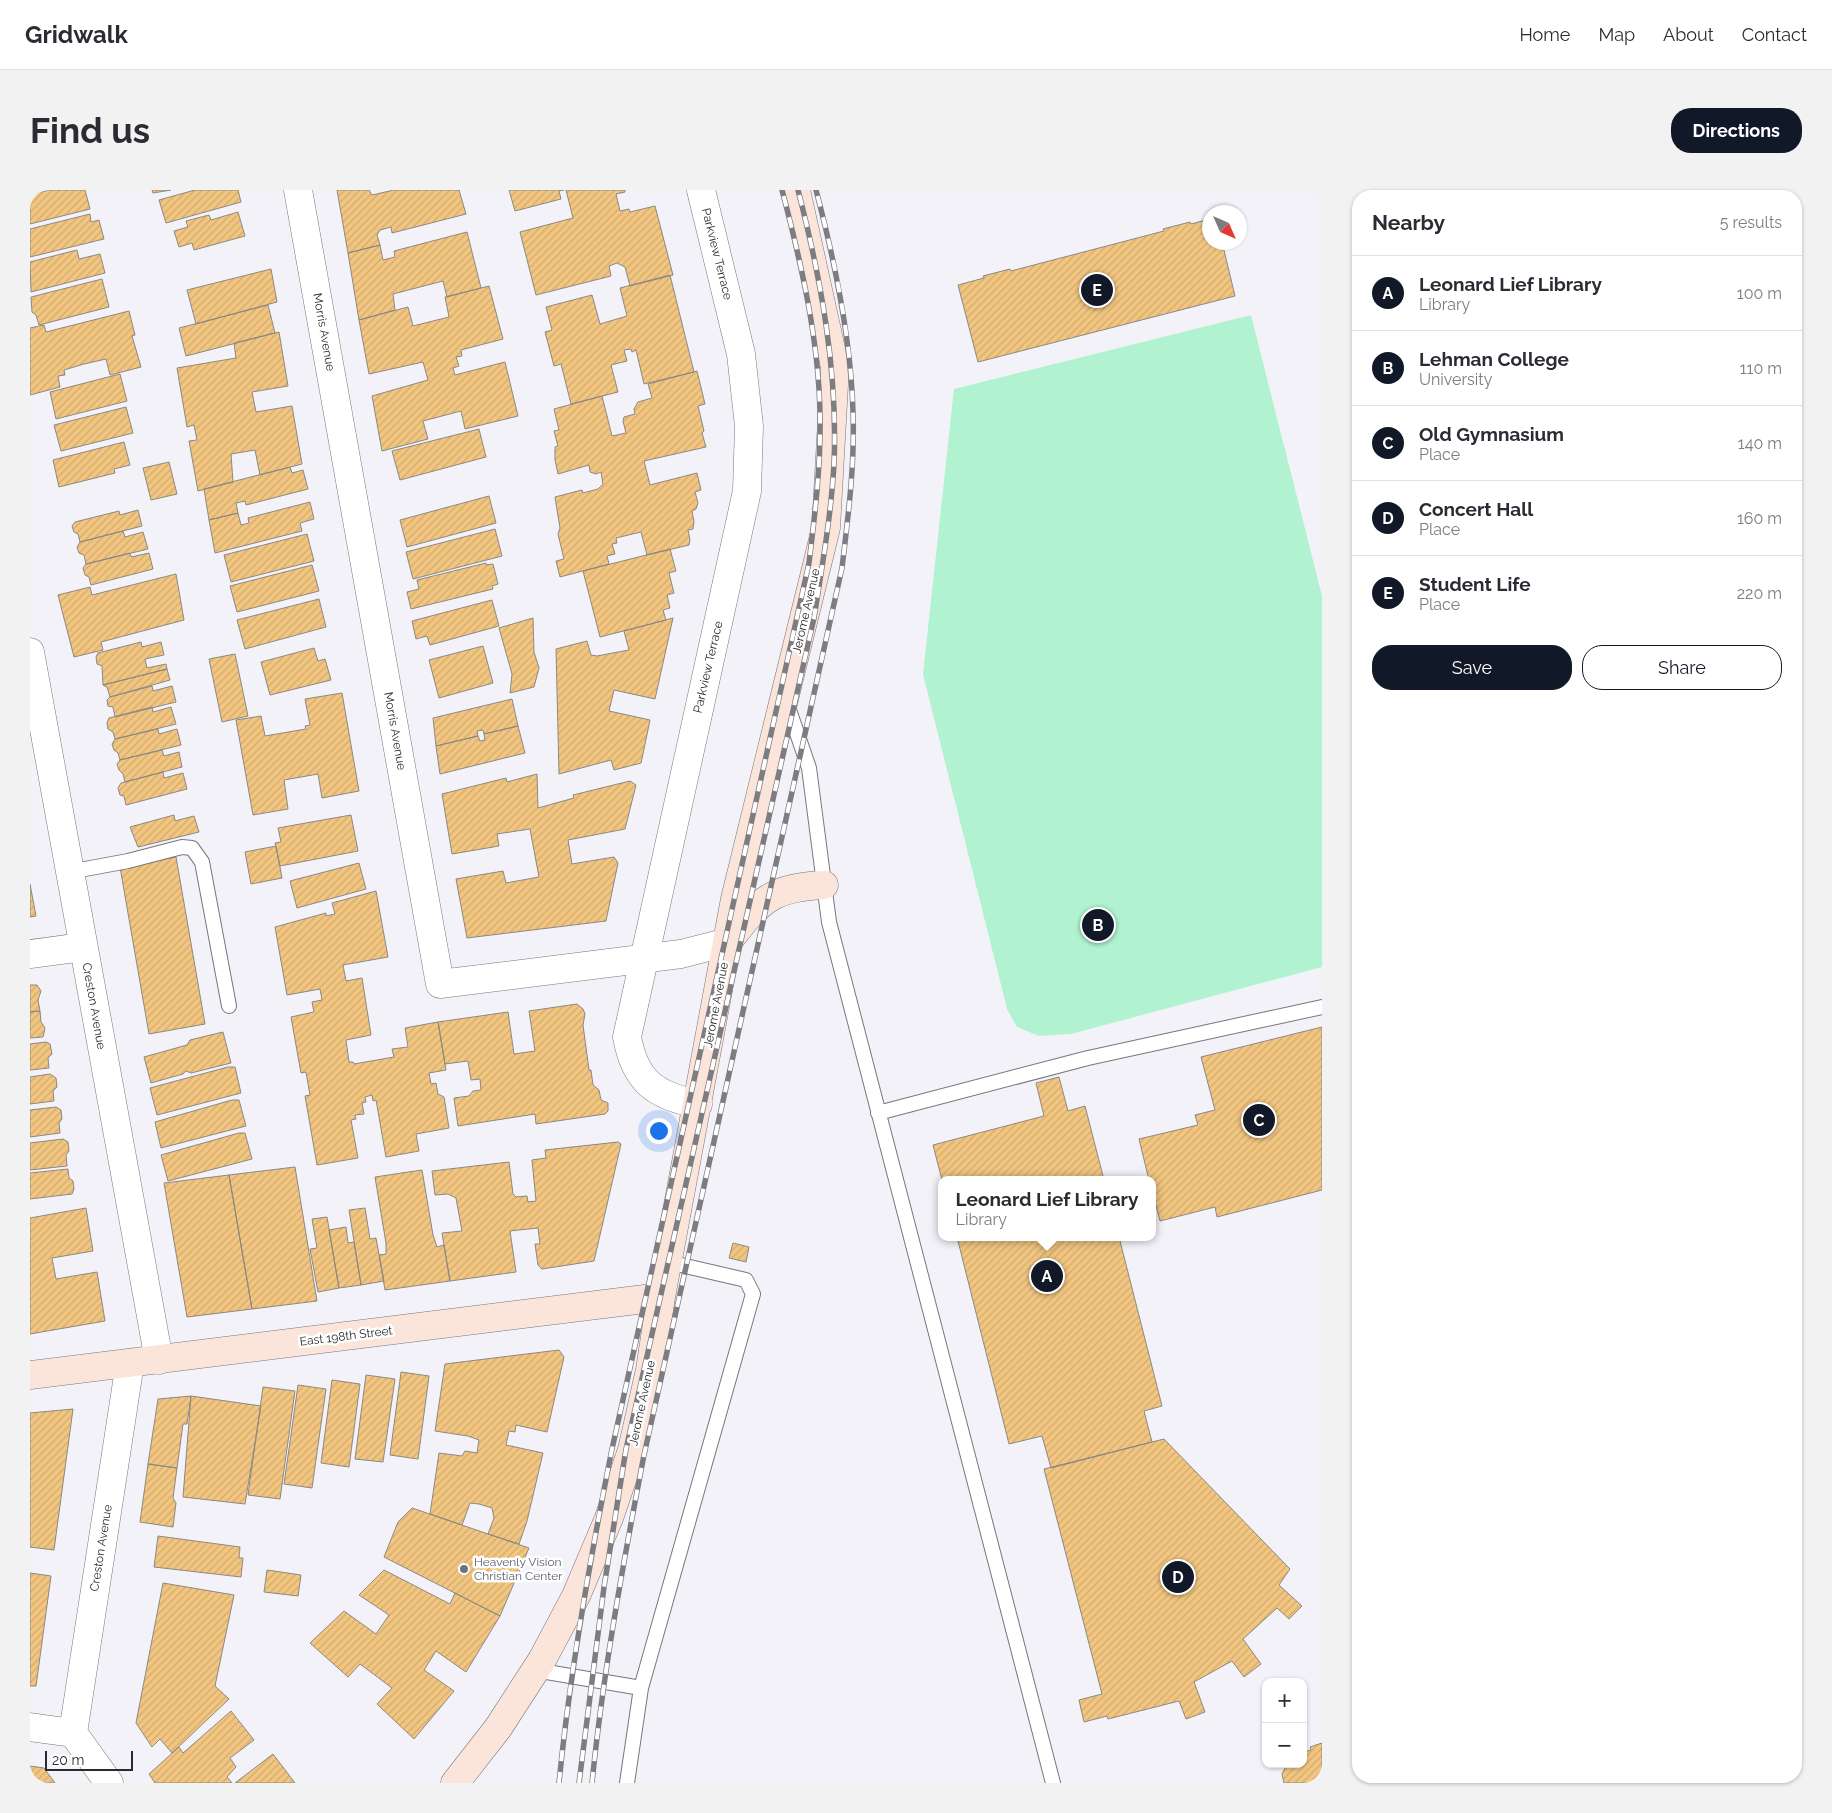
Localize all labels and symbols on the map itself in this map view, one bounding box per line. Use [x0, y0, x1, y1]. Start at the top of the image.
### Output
north arrow [1202, 205, 1247, 250]
street label: Parkview Terrace [699, 207, 735, 301]
pin: E [1081, 271, 1113, 309]
street label: Morris Avenue [310, 292, 338, 372]
street label: Jerome Avenue [789, 567, 823, 655]
street label: Parkview Terrace [691, 620, 725, 714]
street label: Morris Avenue [381, 691, 409, 771]
pin: B [1082, 906, 1114, 944]
street label: Creston Avenue [79, 961, 109, 1051]
street label: Jerome Avenue [701, 961, 731, 1049]
pin: C [1243, 1101, 1275, 1139]
your location [646, 1118, 672, 1144]
pin: A [1031, 1257, 1063, 1295]
street label: East 198th Street [299, 1323, 393, 1349]
street label: Jerome Avenue [626, 1359, 658, 1447]
street label: Creston Avenue [87, 1503, 115, 1593]
place label: Heavenly Vision Christian Center [474, 1555, 563, 1583]
pin: D [1162, 1558, 1194, 1596]
marker: Heavenly Vision Christian Center [458, 1563, 470, 1575]
scale bar [45, 1748, 132, 1771]

